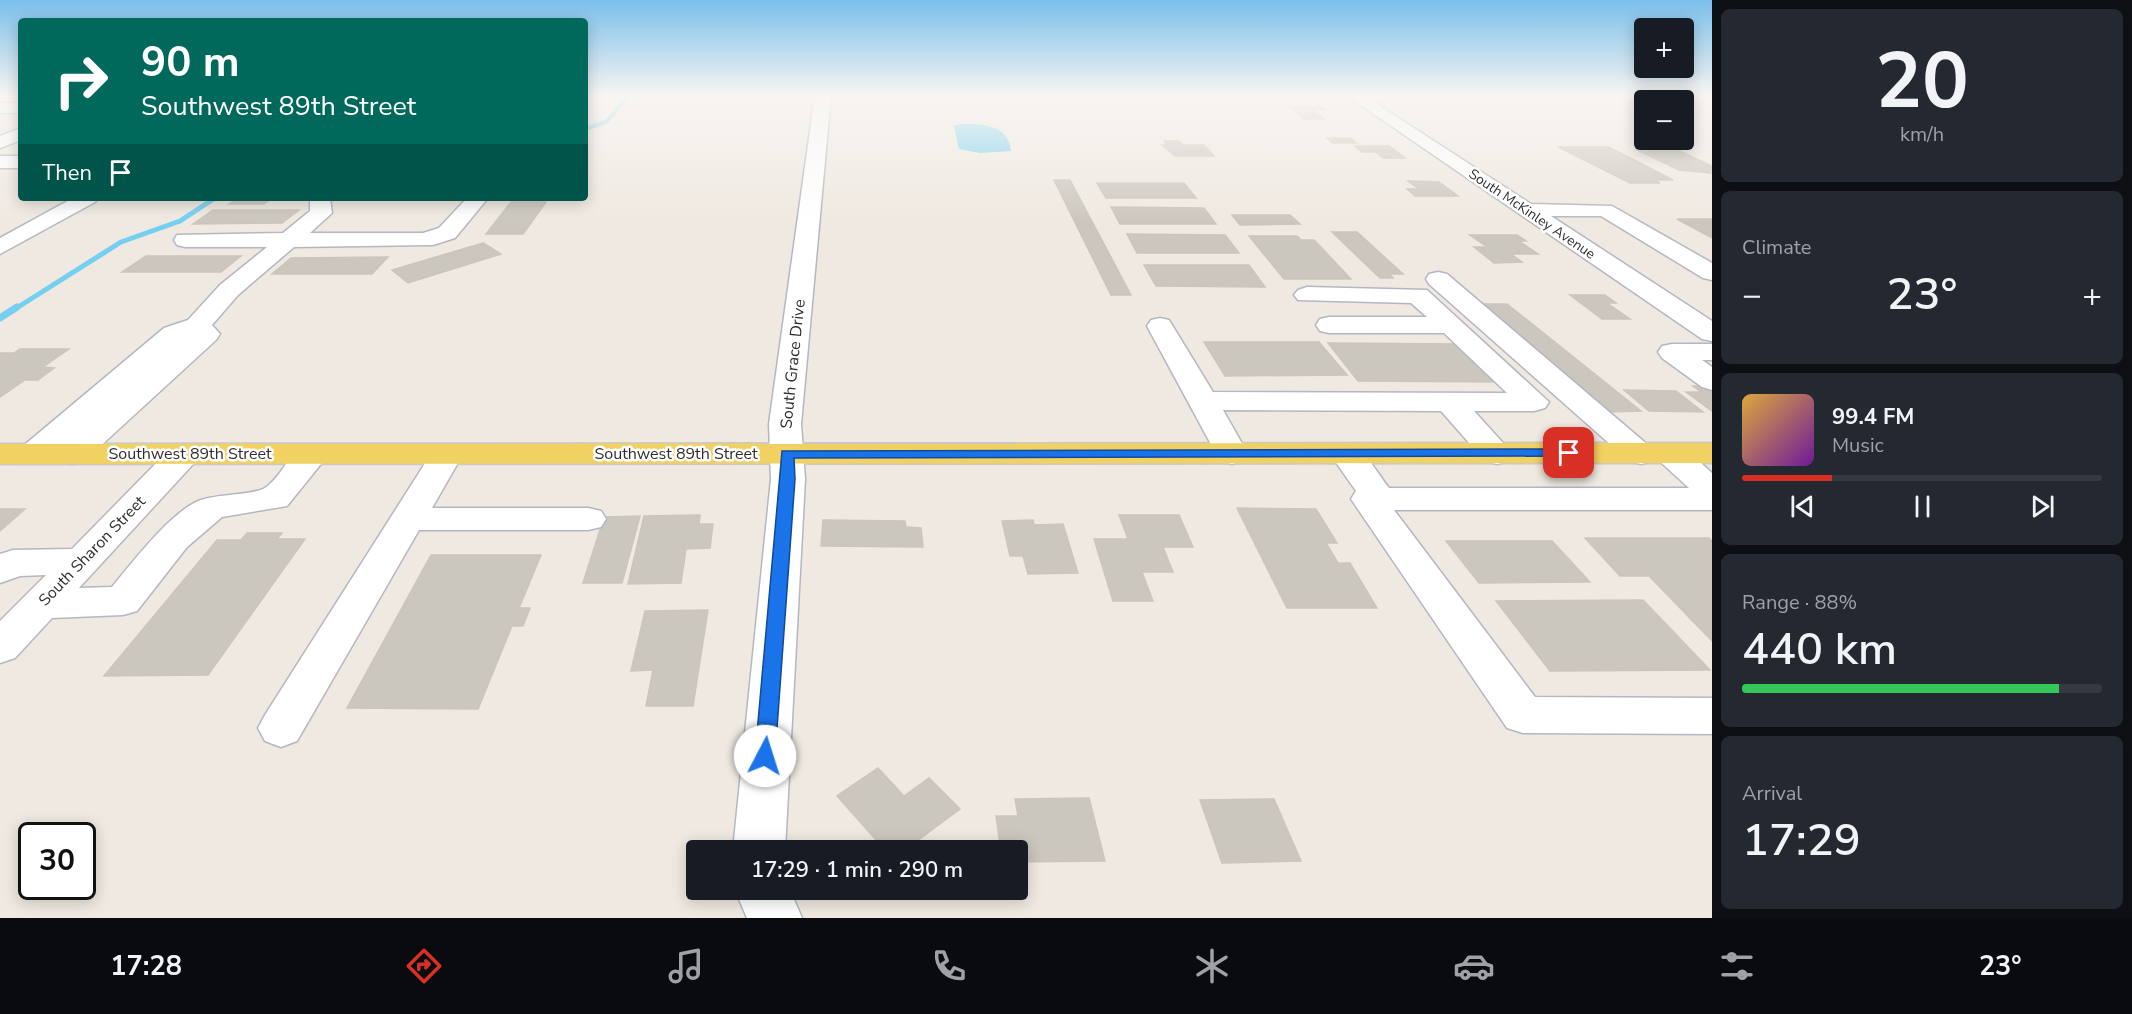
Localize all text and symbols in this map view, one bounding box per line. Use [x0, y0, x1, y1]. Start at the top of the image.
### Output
map controls [1634, 18, 1694, 150]
button: + [1634, 18, 1694, 78]
text: 20 [1875, 28, 1969, 135]
text: 90 m [141, 34, 240, 91]
icon: right [42, 42, 120, 120]
text: Southwest 89th Street [141, 88, 416, 125]
button: − [1634, 90, 1694, 150]
text: km/h [1900, 121, 1944, 148]
icon: arrive [104, 156, 137, 189]
text: Then [42, 158, 92, 188]
street label: South McKinley Avenue [1465, 164, 1599, 264]
text: Climate [1742, 234, 1811, 261]
text: 23° [1887, 264, 1957, 325]
text: − [1742, 273, 1762, 318]
text: + [2082, 273, 2102, 318]
street label: South Grace Drive [775, 298, 811, 430]
text: 99.4 FM [1832, 402, 1914, 432]
pin [1543, 427, 1594, 478]
text: Music [1832, 432, 1884, 459]
icon: arrive [1552, 436, 1585, 469]
street label: Southwest 89th Street [108, 443, 272, 465]
street label: Southwest 89th Street [594, 443, 758, 465]
icon: previous [1786, 490, 1819, 523]
icon: pause [1906, 490, 1939, 523]
icon: next [2026, 490, 2059, 523]
street label: South Sharon Street [34, 491, 151, 611]
text: Range · 88% [1742, 589, 1857, 616]
text: 440 km [1742, 619, 1897, 680]
position arrow [733, 724, 797, 788]
text: Arrival [1742, 780, 1802, 807]
text: 17:29 [1742, 810, 1861, 871]
speed limit sign: 30 [18, 822, 96, 900]
text: 17:29 · 1 min · 290 m [751, 855, 963, 885]
icon: directions [403, 945, 445, 987]
icon: music [665, 945, 707, 987]
icon: phone [928, 945, 970, 987]
icon: climate [1191, 945, 1233, 987]
icon: car [1453, 945, 1495, 987]
icon: filters [1716, 945, 1758, 987]
text: 17:28 [110, 948, 182, 985]
text: 23° [1979, 948, 2022, 985]

